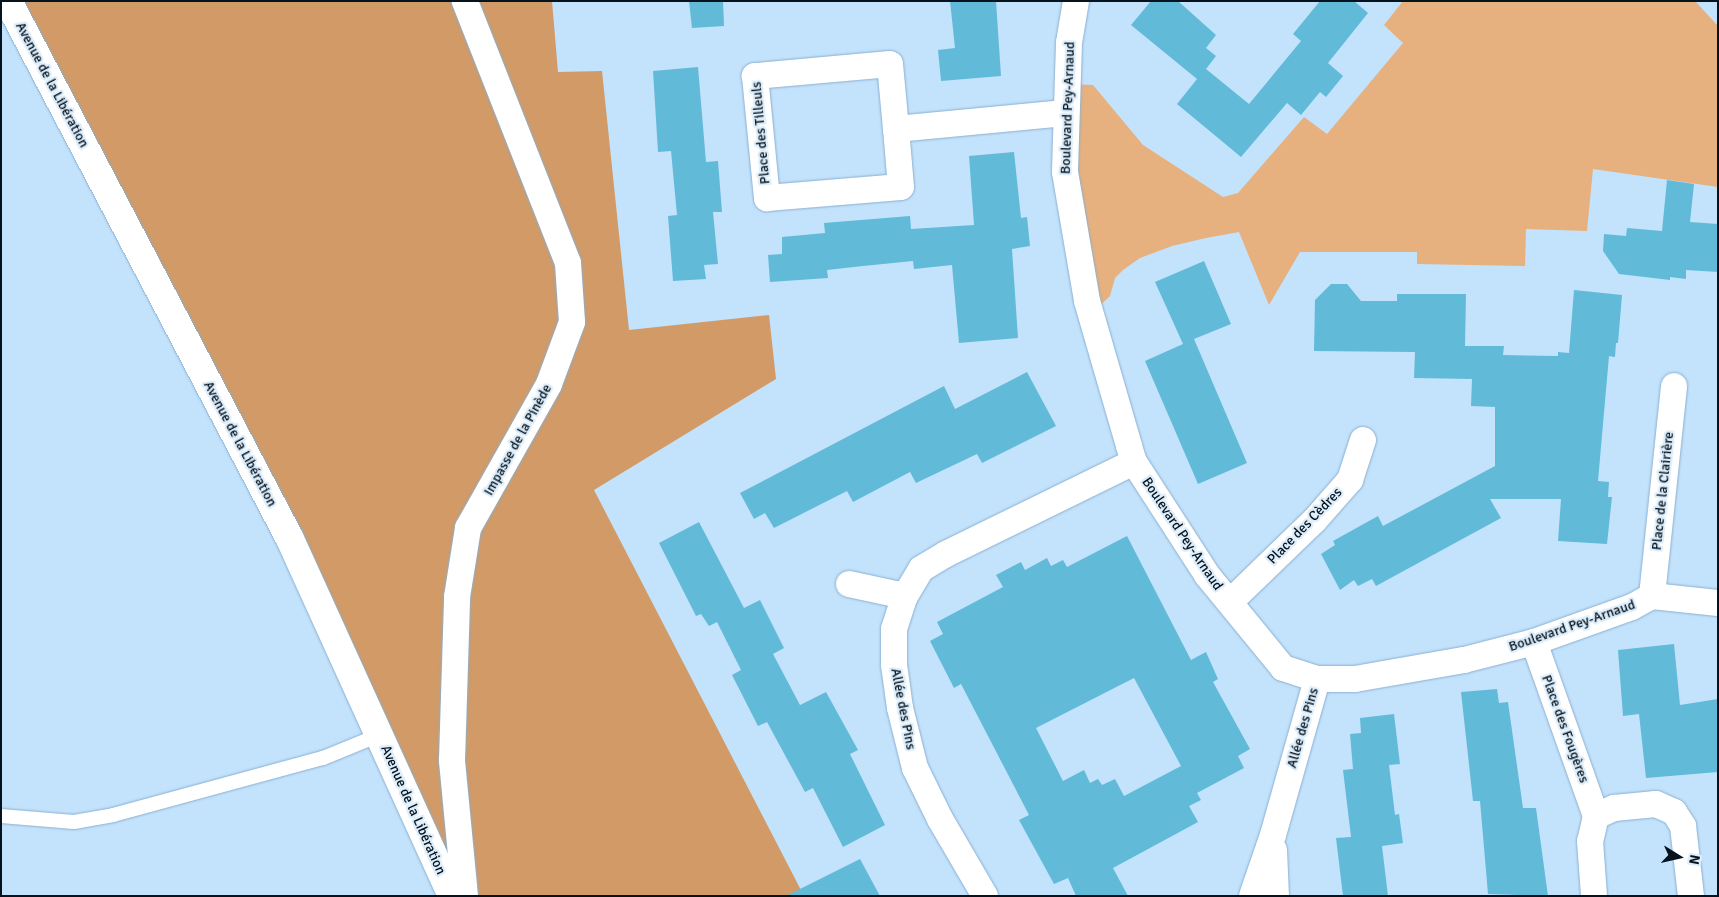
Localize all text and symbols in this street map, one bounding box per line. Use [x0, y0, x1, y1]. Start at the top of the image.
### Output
street label: Avenue de la Libération [12, 19, 92, 151]
street label: Boulevard Pey-Arnaud [1057, 41, 1079, 175]
street label: Place des Tilleuls [748, 81, 774, 185]
street label: Avenue de la Libération [200, 378, 280, 510]
street label: Impasse de la Pinède [480, 381, 556, 499]
street label: Place de la Clairière [1648, 431, 1678, 551]
street label: Boulevard Pey-Arnaud [1138, 474, 1226, 594]
street label: Place des Cèdres [1264, 484, 1346, 568]
street label: Boulevard Pey-Arnaud [1507, 596, 1637, 656]
street label: Allée des Pins [887, 667, 919, 751]
street label: Place des Fougères [1538, 673, 1592, 785]
street label: Allée des Pins [1284, 686, 1322, 770]
street label: Avenue de la Libération [377, 743, 449, 877]
north arrow [1654, 832, 1704, 882]
text: N [1685, 853, 1703, 866]

